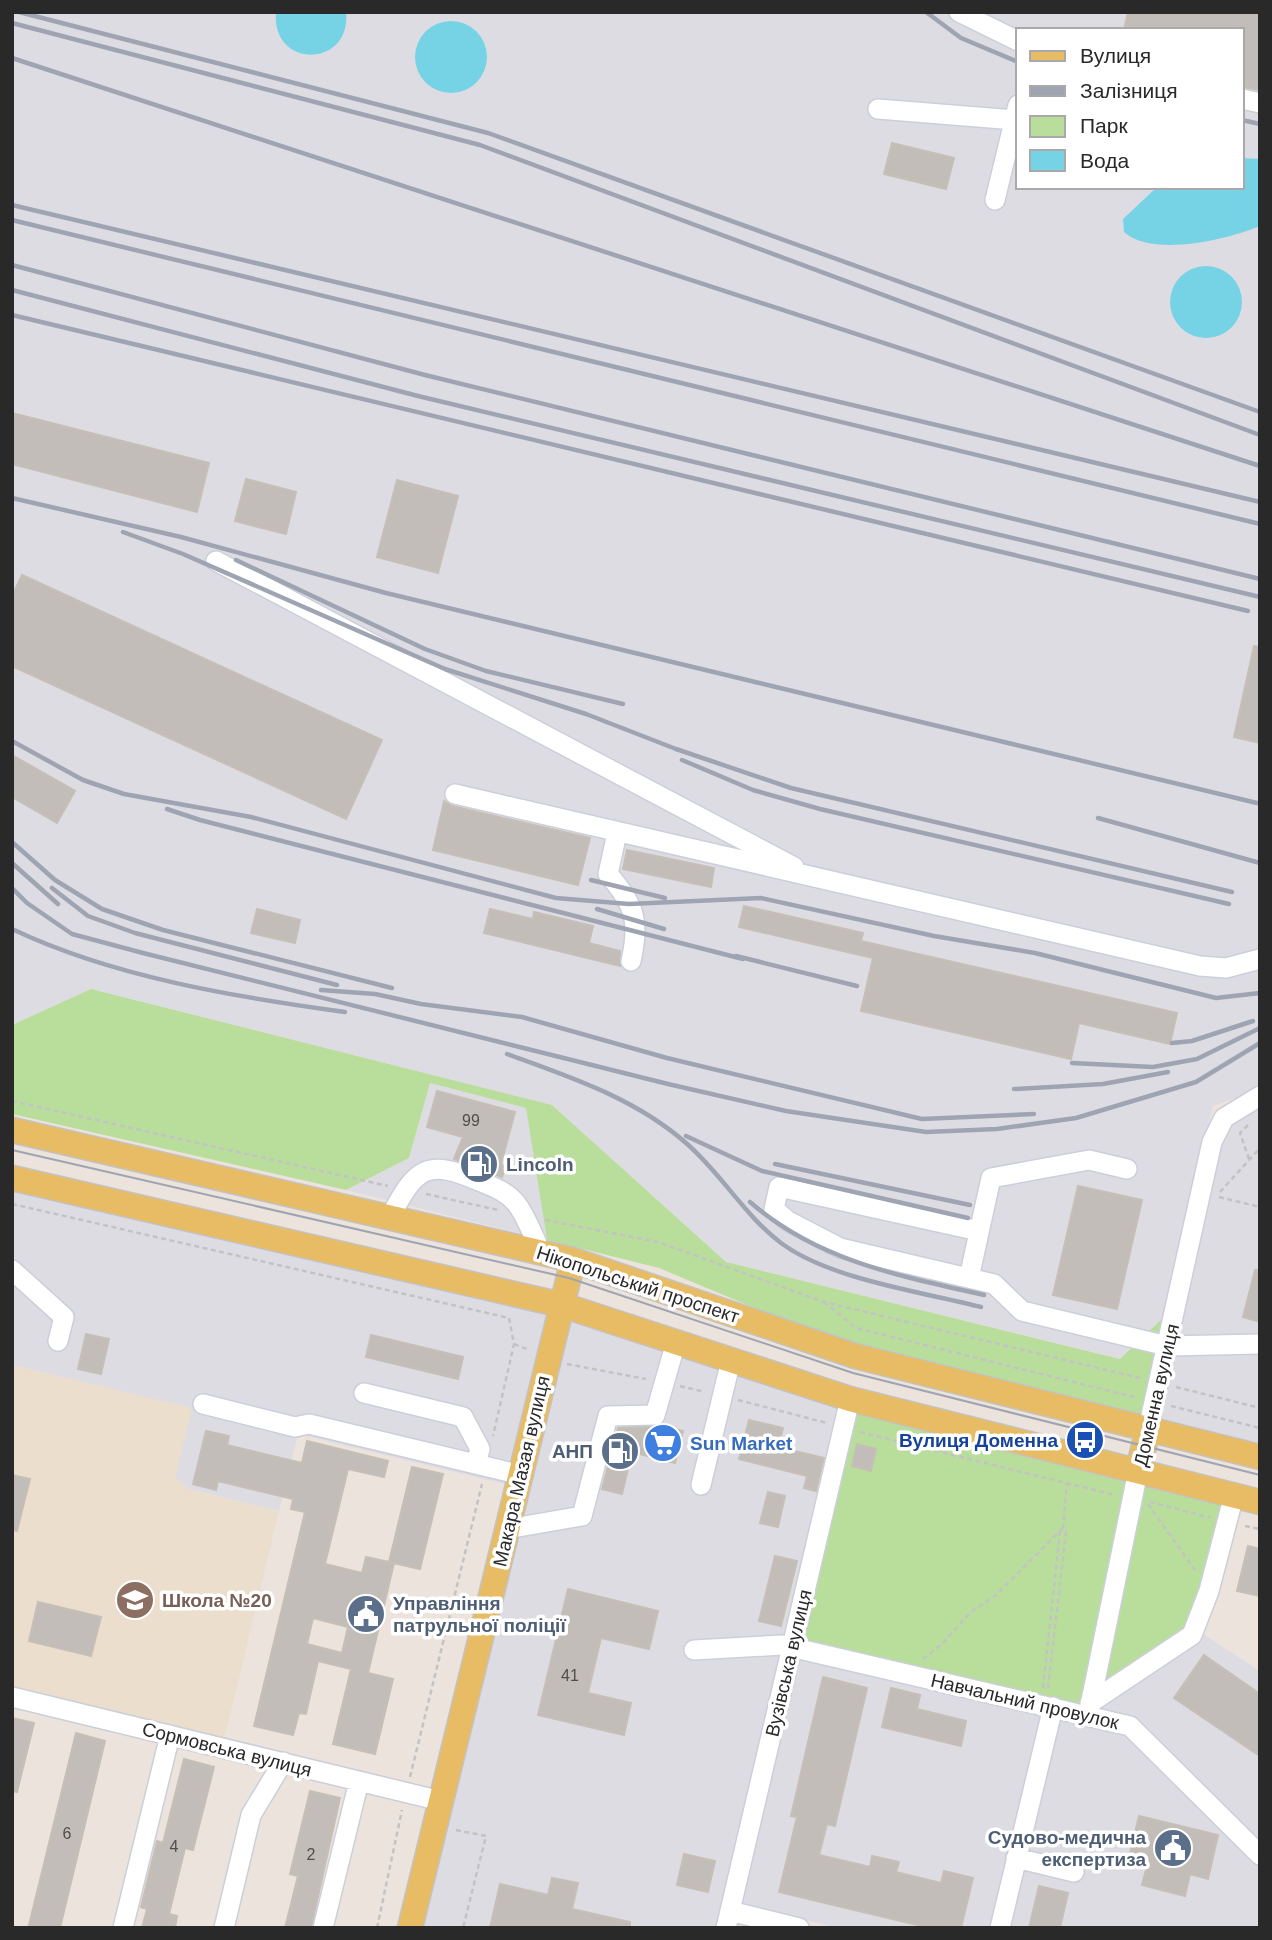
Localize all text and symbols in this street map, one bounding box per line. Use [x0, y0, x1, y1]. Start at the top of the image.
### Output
legend [1016, 28, 1244, 189]
text: Вулиця [1080, 44, 1151, 67]
text: Залізниця [1080, 79, 1178, 102]
text: Парк [1080, 114, 1128, 137]
text: Вода [1080, 149, 1129, 172]
house number: 99 [462, 1112, 480, 1129]
fuel station icon: Lincoln [458, 1143, 500, 1185]
place label: Lincoln [506, 1154, 574, 1175]
street label: Нікопольський проспект [534, 1242, 742, 1327]
street label: Доменна вулиця [1130, 1322, 1183, 1468]
street label: Макара Мазая вулиця [489, 1374, 554, 1569]
bus stop icon: Вулиця Доменна [1064, 1419, 1106, 1461]
supermarket icon: Sun Market [642, 1422, 684, 1464]
fuel station icon: АНП [599, 1430, 641, 1472]
place label: Вулиця Доменна [899, 1430, 1058, 1451]
place label: Sun Market [690, 1433, 793, 1454]
place label: АНП [552, 1441, 593, 1462]
school or university icon: Школа №20 [114, 1579, 156, 1621]
street label: Вузівська вулиця [761, 1587, 816, 1739]
place label: Школа №20 [162, 1590, 272, 1611]
public building icon: Управління патрульної поліції [345, 1593, 387, 1635]
place label: Управління патрульної поліції [393, 1593, 566, 1636]
house number: 41 [561, 1667, 579, 1684]
street label: Навчальний провулок [929, 1670, 1122, 1734]
street label: Сормовська вулиця [140, 1718, 314, 1781]
house number: 6 [63, 1825, 72, 1842]
place label: Судово-медична експертиза [988, 1827, 1146, 1870]
public building icon: Судово-медична експертиза [1152, 1827, 1194, 1869]
house number: 4 [170, 1838, 179, 1855]
house number: 2 [307, 1846, 316, 1863]

